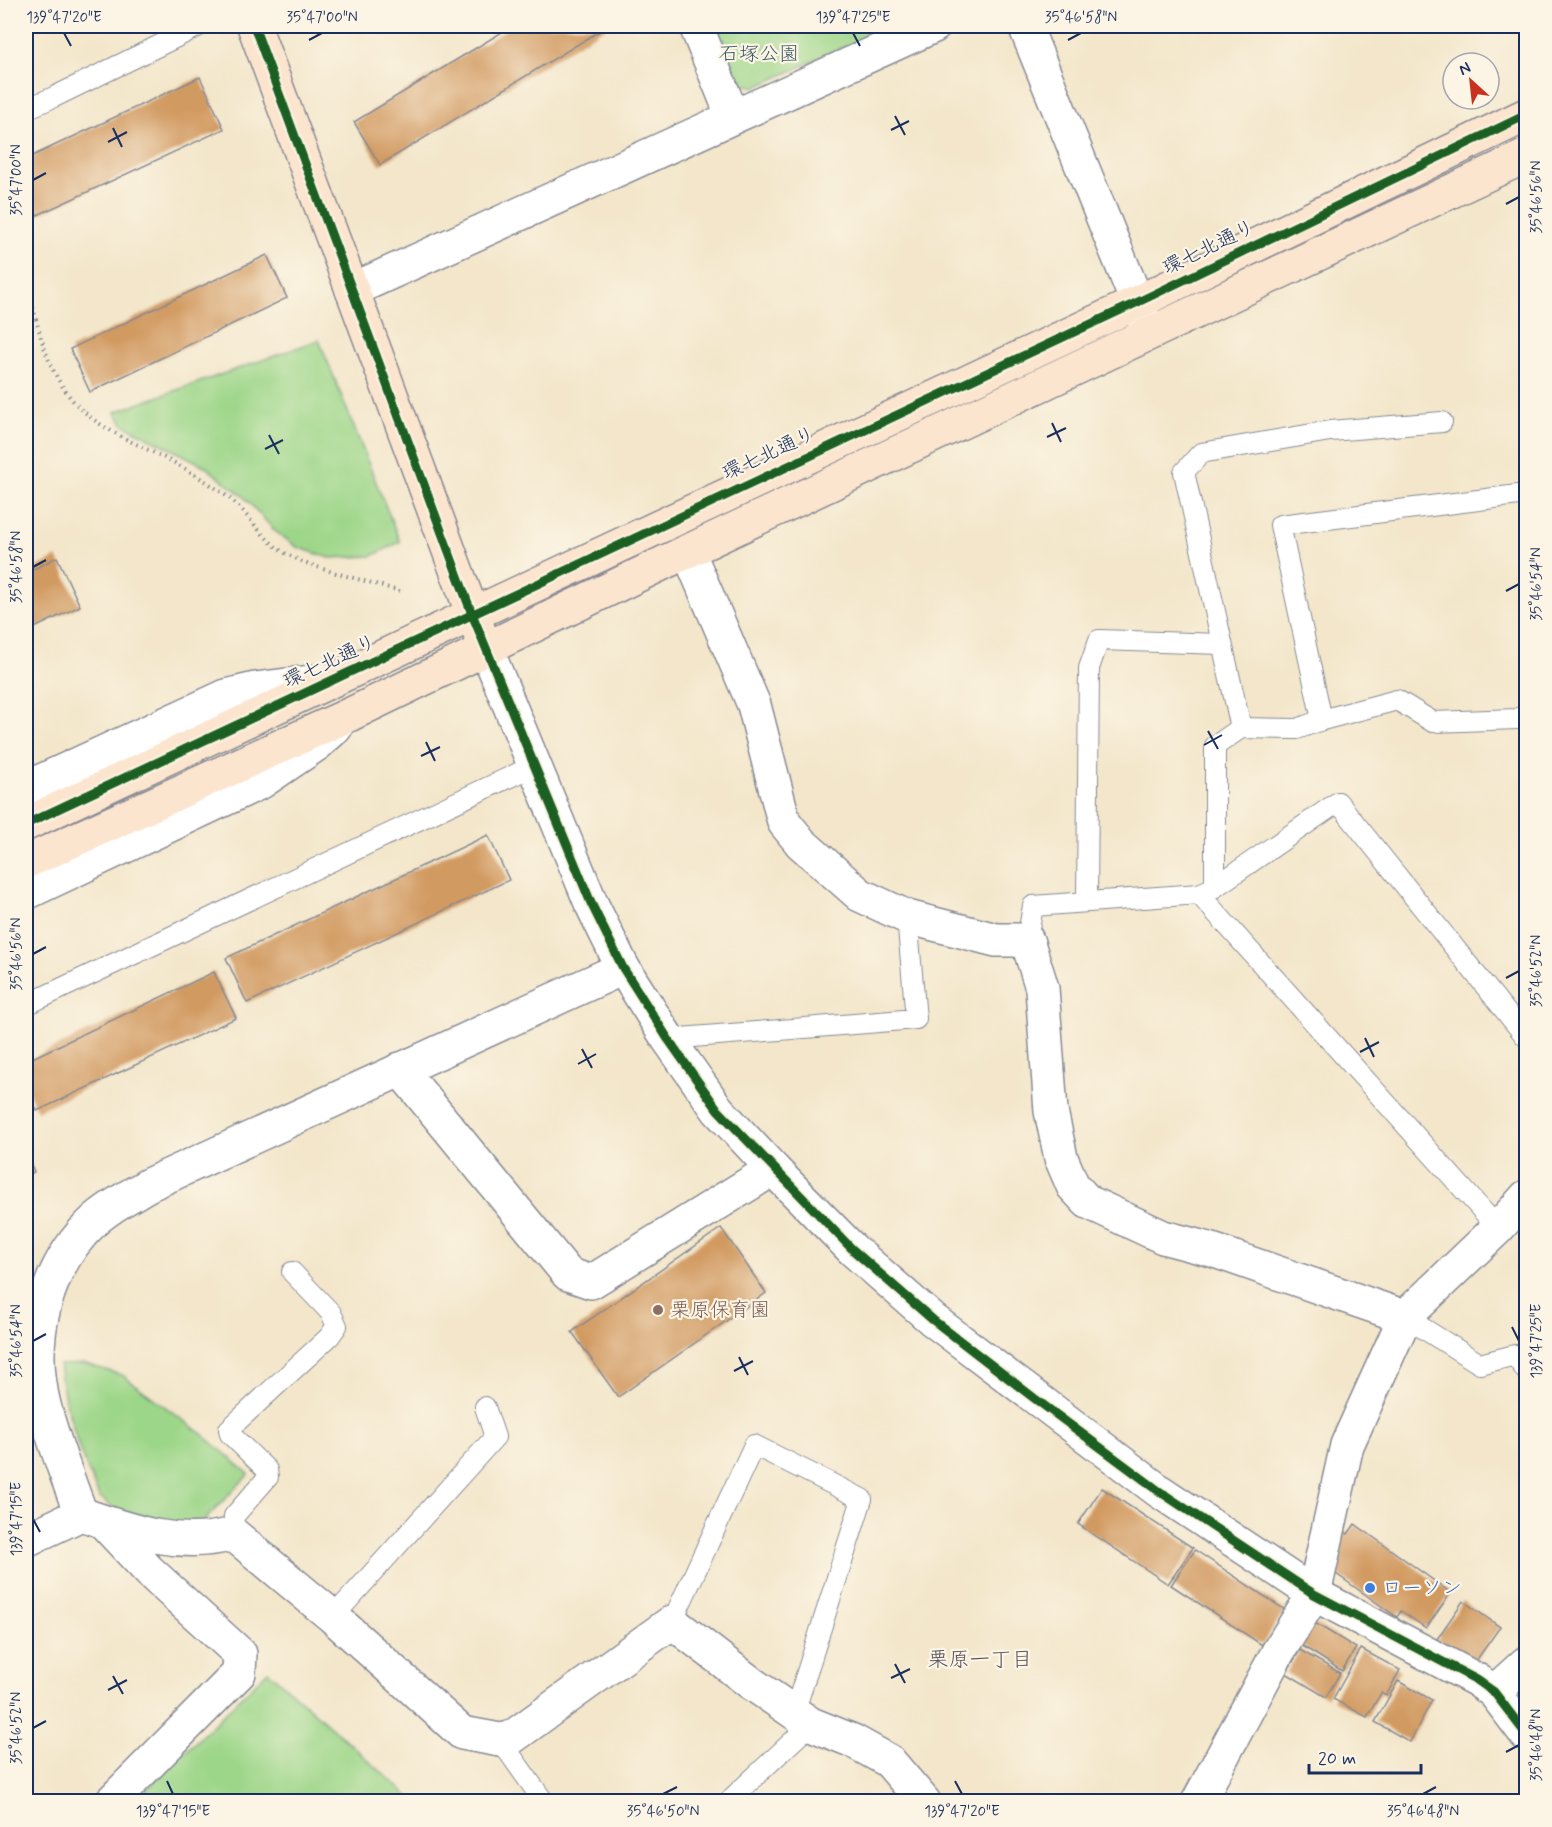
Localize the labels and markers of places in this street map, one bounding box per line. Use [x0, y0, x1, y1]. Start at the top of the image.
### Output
place label: 栗原保育園 [670, 1297, 770, 1324]
marker: 栗原保育園 [651, 1303, 665, 1317]
place label: ローソン [1382, 1575, 1462, 1602]
marker: ローソン [1363, 1581, 1377, 1595]

